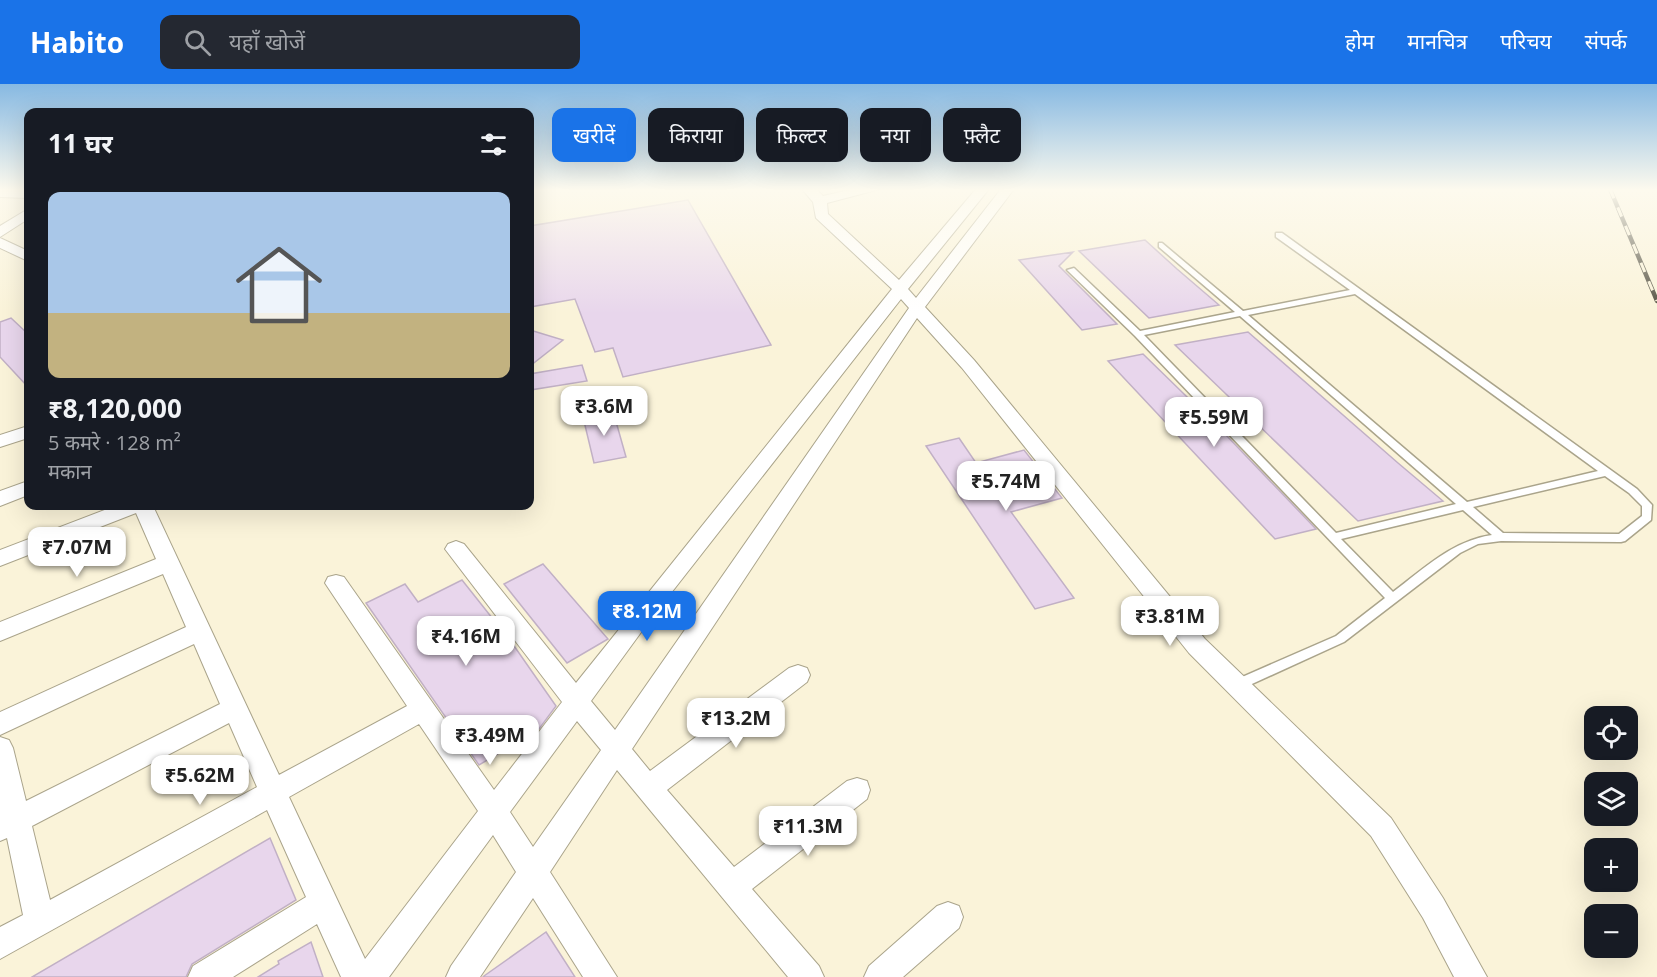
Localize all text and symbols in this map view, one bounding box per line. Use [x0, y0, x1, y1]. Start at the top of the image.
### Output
search box [160, 15, 580, 69]
text: Habito [30, 23, 124, 61]
icon: search [181, 26, 214, 59]
text: यहाँ खोजें [229, 26, 305, 56]
text: होम [1345, 27, 1374, 55]
text: मानचित्र [1407, 27, 1467, 55]
text: परिचय [1500, 27, 1552, 55]
text: संपर्क [1585, 27, 1627, 55]
chip: खरीदें [552, 108, 636, 162]
chip: किराया [648, 108, 744, 162]
chip: फ़िल्टर [756, 108, 848, 162]
chip: नया [860, 108, 931, 162]
chip: फ़्लैट [943, 108, 1021, 162]
text: 11 घर [48, 125, 113, 161]
icon: filters [477, 128, 510, 161]
icon: home [225, 231, 333, 339]
pin: ₹3.6M [562, 386, 646, 437]
text: ₹8,120,000 [48, 390, 182, 426]
text: ₹3.6M [575, 392, 633, 419]
pin: ₹5.59M [1165, 397, 1263, 448]
text: ₹5.59M [1179, 403, 1249, 430]
text: 5 कमरे · 128 m² [48, 429, 181, 456]
text: मकान [48, 458, 92, 485]
pin: ₹5.74M [957, 461, 1055, 512]
text: ₹5.74M [971, 467, 1041, 494]
pin: ₹7.07M [28, 527, 126, 578]
text: ₹7.07M [42, 533, 112, 560]
pin: ₹8.12M [598, 591, 696, 642]
pin: ₹3.81M [1121, 596, 1219, 647]
text: ₹8.12M [612, 597, 682, 624]
text: ₹3.81M [1135, 602, 1205, 629]
pin: ₹4.16M [417, 616, 515, 667]
text: ₹4.16M [431, 622, 501, 649]
pin: ₹13.2M [687, 698, 785, 749]
text: ₹13.2M [701, 704, 771, 731]
map controls [1584, 706, 1638, 958]
button: locate [1584, 706, 1638, 760]
pin: ₹3.49M [441, 715, 539, 766]
text: ₹3.49M [455, 721, 525, 748]
pin: ₹5.62M [151, 755, 249, 806]
text: ₹5.62M [165, 761, 235, 788]
button: layers [1584, 772, 1638, 826]
pin: ₹11.3M [759, 806, 857, 857]
text: ₹11.3M [773, 812, 843, 839]
button: + [1584, 838, 1638, 892]
button: − [1584, 904, 1638, 958]

